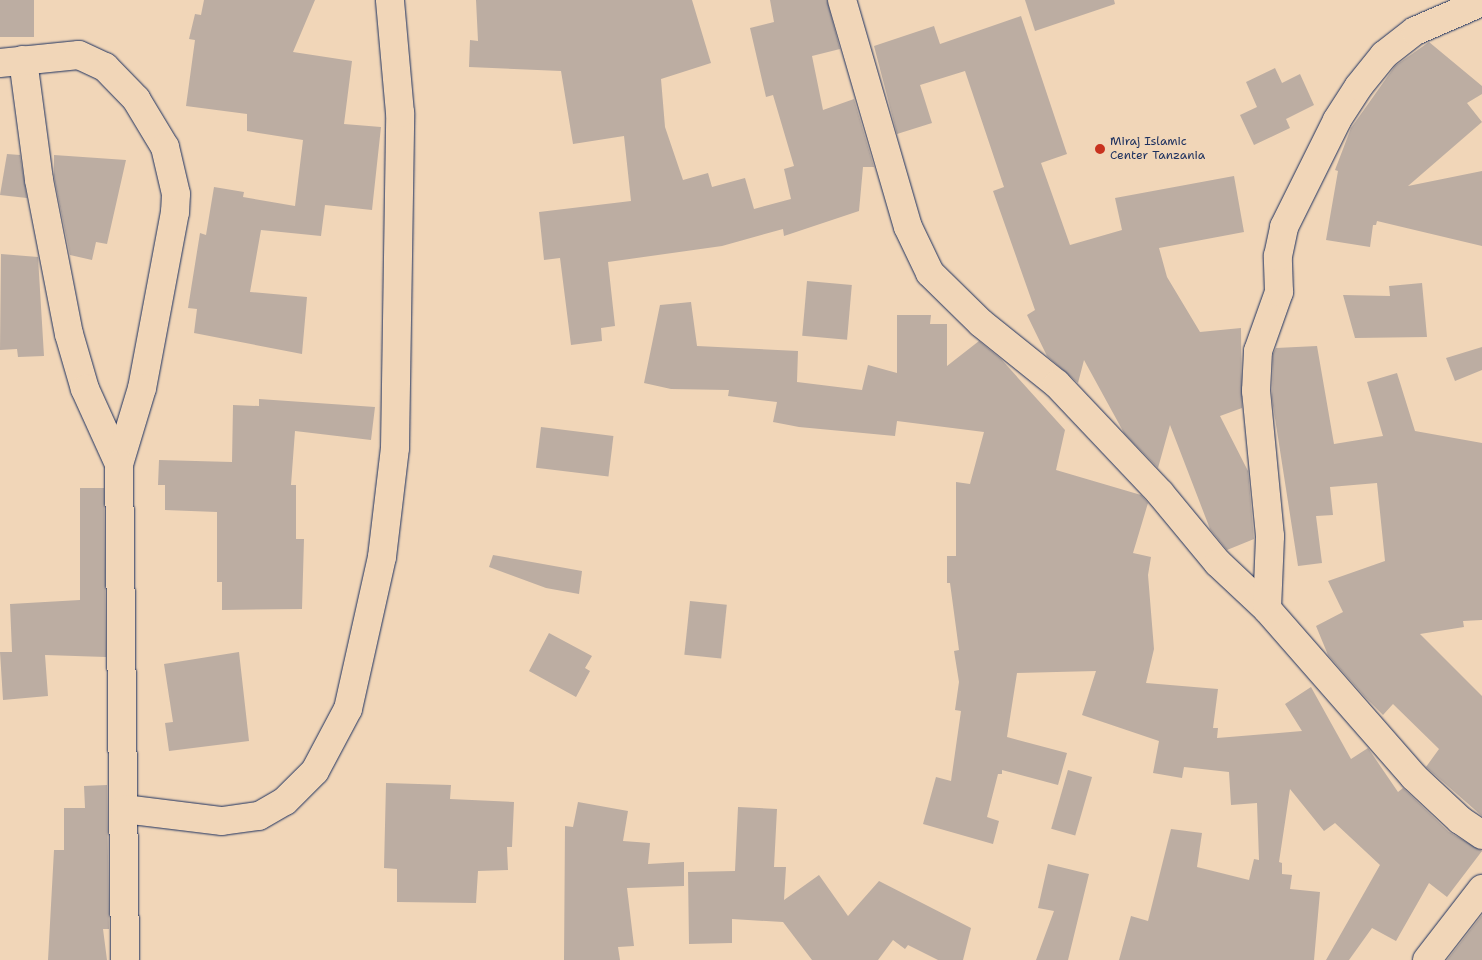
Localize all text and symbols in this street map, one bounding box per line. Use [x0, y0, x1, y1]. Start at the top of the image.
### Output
place label: Miraj Islamic Center Tanzania [1110, 135, 1205, 163]
marker: Miraj Islamic Center Tanzania [1094, 143, 1106, 155]

